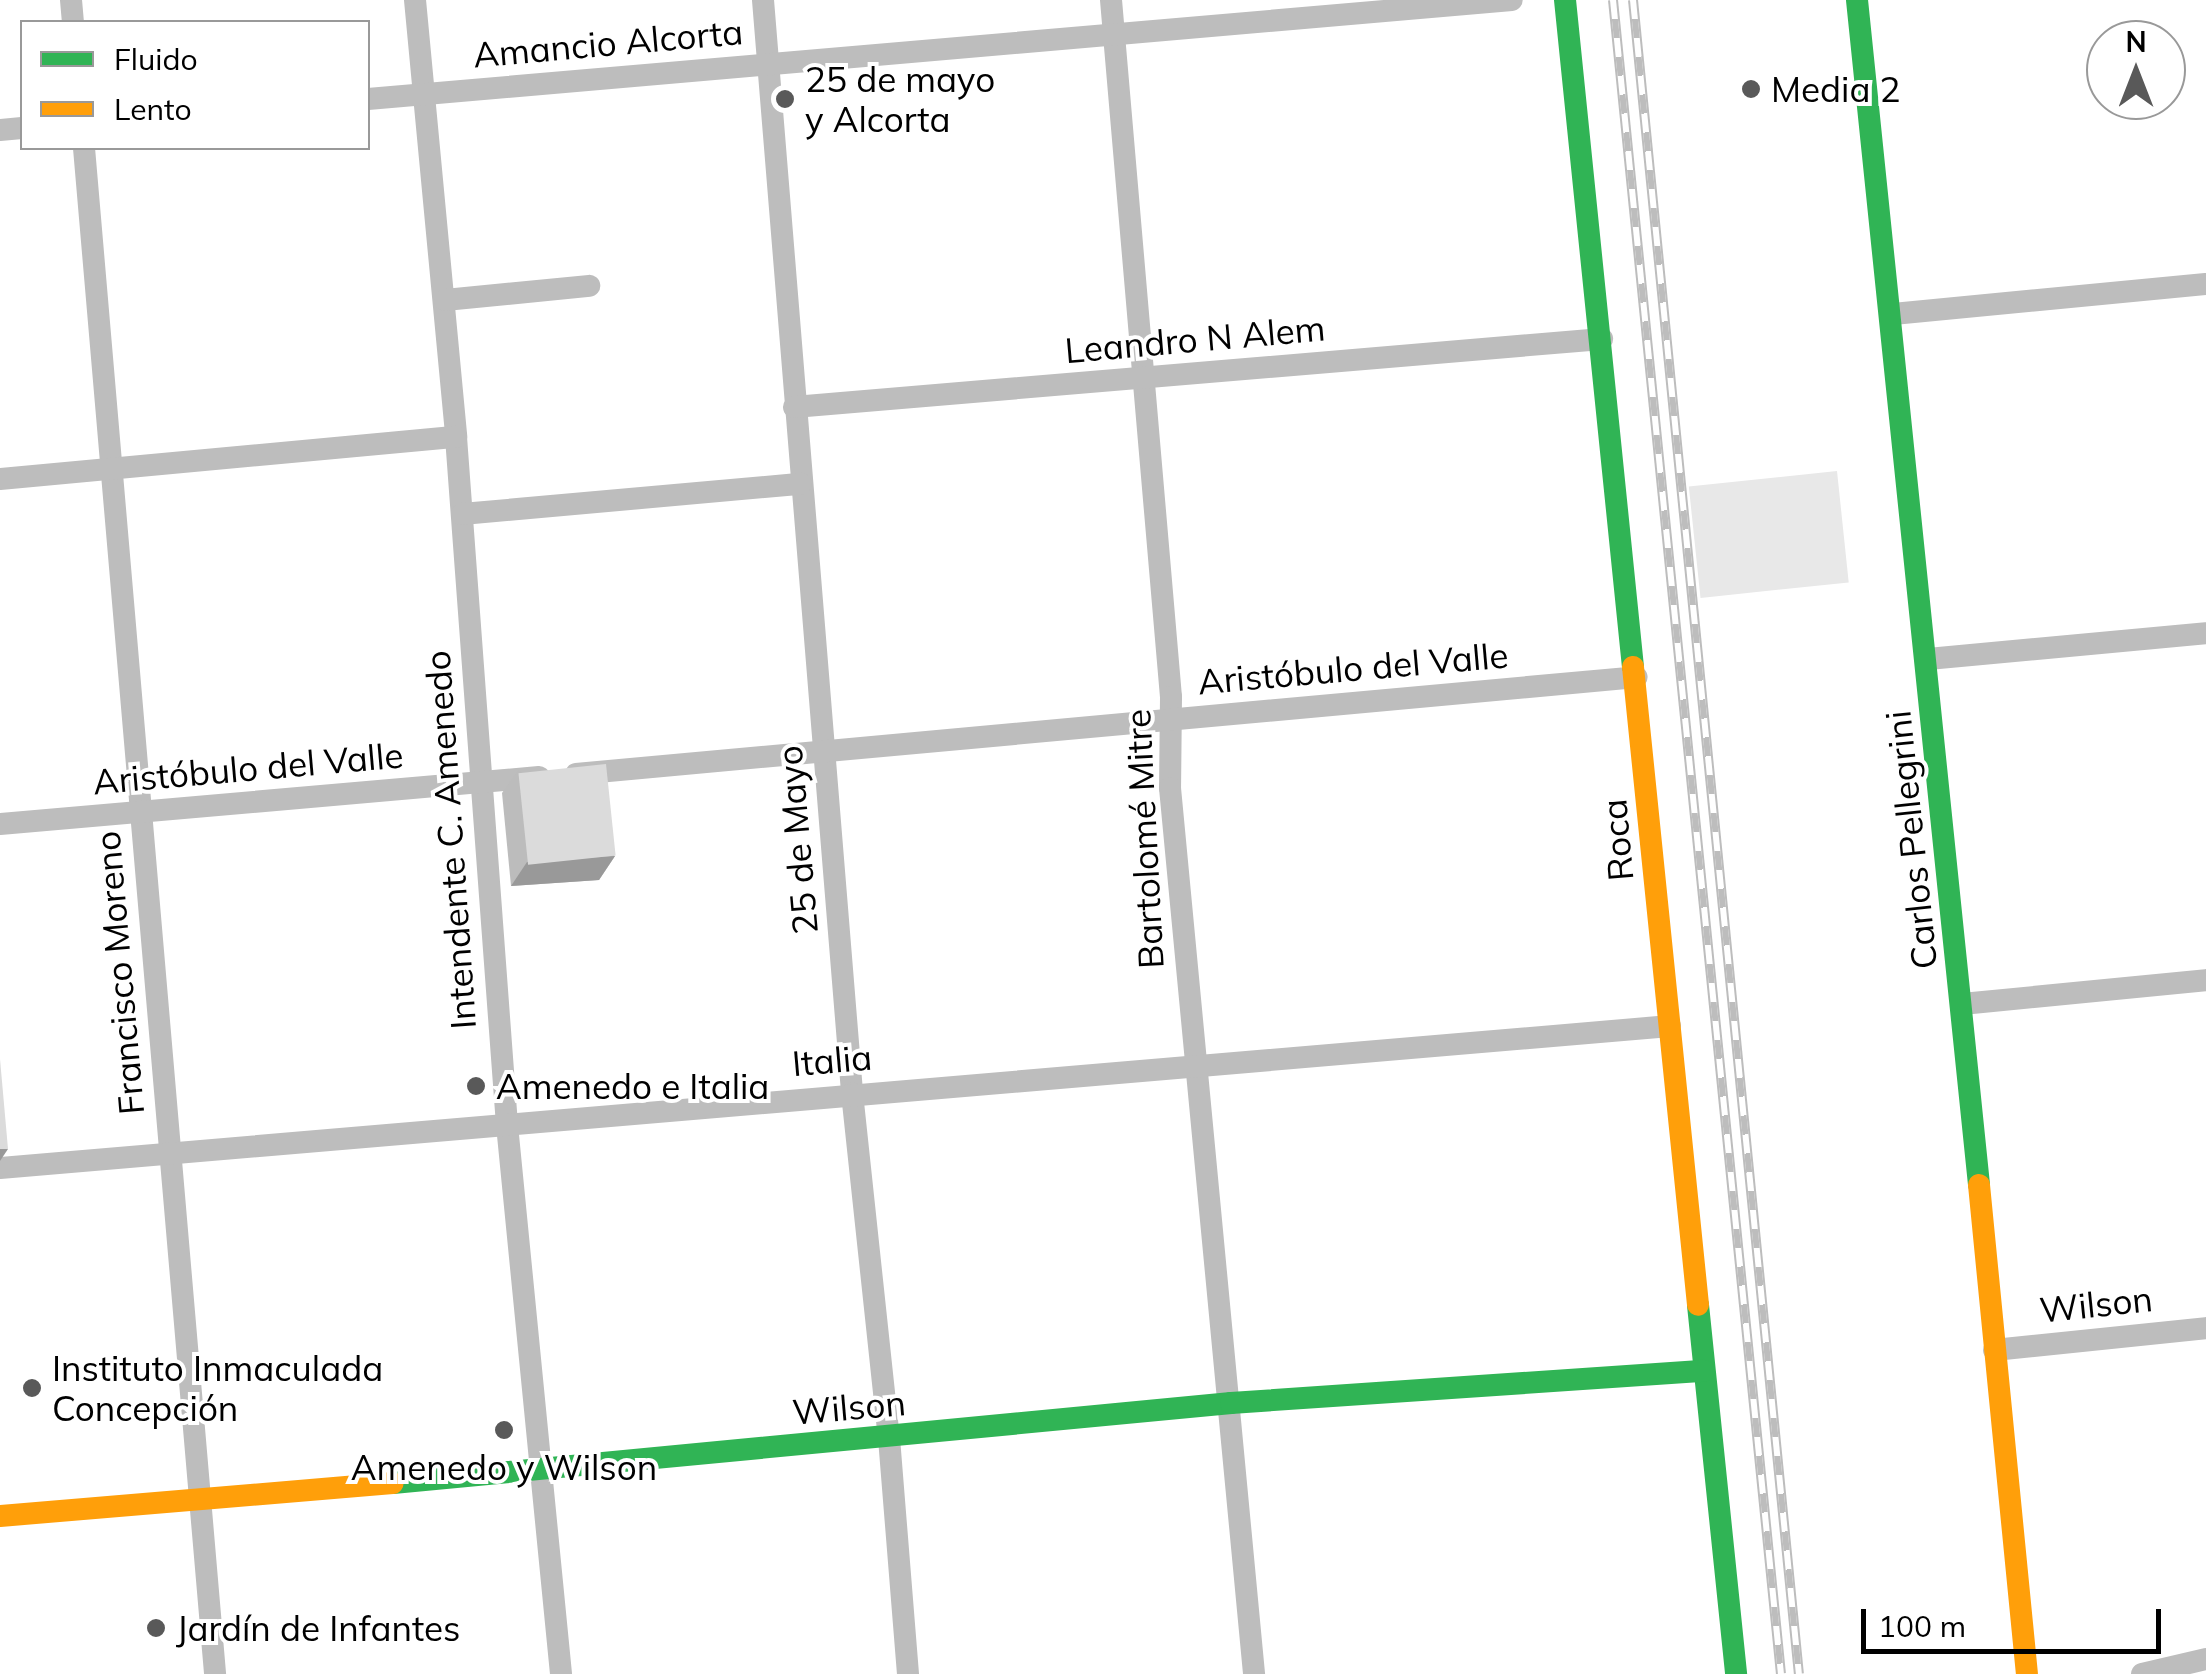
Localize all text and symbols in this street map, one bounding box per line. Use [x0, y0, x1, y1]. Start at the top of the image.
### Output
street label: Amancio Alcorta [471, 10, 745, 76]
legend [20, 20, 370, 150]
north arrow [2086, 20, 2186, 120]
text: N [2125, 24, 2147, 59]
text: Fluido [114, 40, 198, 78]
place label: 25 de mayo y Alcorta [805, 58, 995, 140]
place label: Media 2 [1771, 68, 1901, 110]
marker: Media 2 [1740, 78, 1762, 100]
marker: 25 de mayo y Alcorta [774, 88, 796, 110]
text: Lento [114, 90, 192, 128]
street label: Leandro N Alem [1063, 307, 1327, 371]
street label: Aristóbulo del Valle [1196, 634, 1510, 702]
street label: Intendente C. Amenedo [416, 649, 484, 1031]
street label: Bartolomé Mitre [1116, 708, 1172, 970]
street label: Carlos Pellegrini [1877, 709, 1945, 971]
street label: Aristóbulo del Valle [91, 734, 405, 802]
street label: 25 de Mayo [768, 744, 826, 936]
street label: Roca [1593, 797, 1641, 883]
street label: Francisco Moreno [86, 829, 152, 1117]
street label: Italia [790, 1036, 874, 1084]
place label: Amenedo e Italia [496, 1065, 769, 1107]
marker: Amenedo e Italia [465, 1075, 487, 1097]
street label: Wilson [2037, 1277, 2155, 1331]
place label: Instituto Inmaculada Concepción [52, 1347, 383, 1429]
marker: Instituto Inmaculada Concepción [21, 1377, 43, 1399]
street label: Wilson [791, 1381, 907, 1433]
marker: Amenedo y Wilson [493, 1419, 515, 1441]
place label: Amenedo y Wilson [351, 1446, 657, 1488]
scale bar [1866, 1589, 2166, 1651]
place label: Jardín de Infantes [176, 1607, 460, 1649]
text: 100 m [1878, 1607, 1966, 1645]
marker: Jardín de Infantes [145, 1617, 167, 1639]

